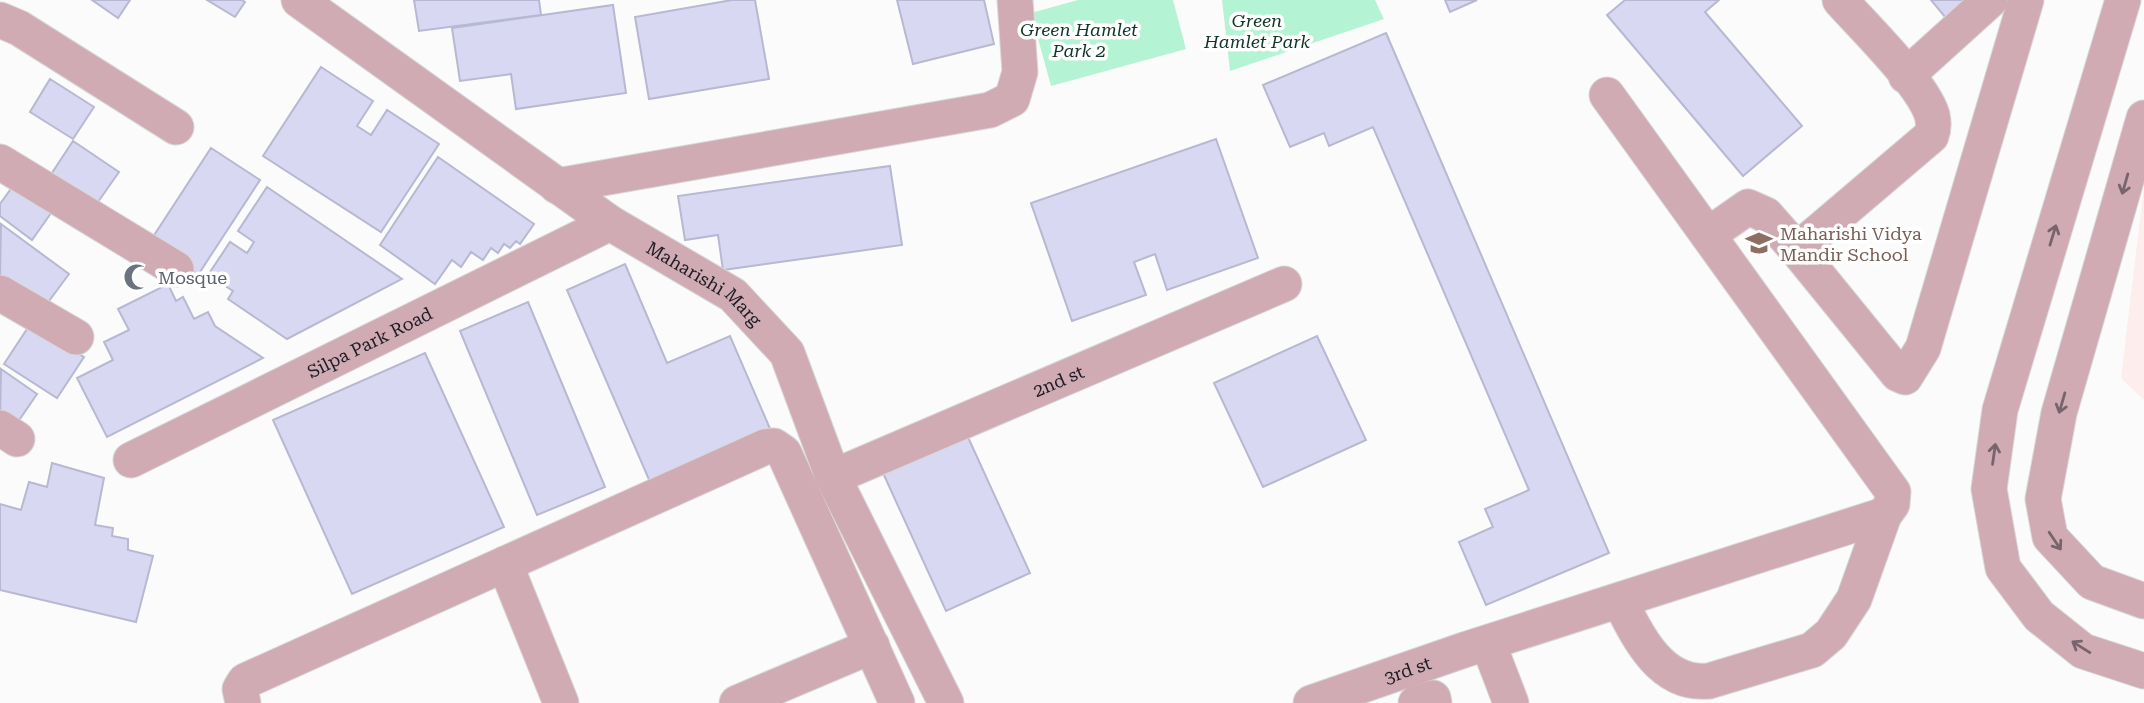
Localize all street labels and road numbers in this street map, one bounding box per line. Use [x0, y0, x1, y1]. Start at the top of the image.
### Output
street label: Maharishi Marg [643, 236, 767, 330]
street label: Silpa Park Road [303, 302, 436, 382]
street label: 2nd st [1030, 360, 1087, 401]
street label: 3rd st [1381, 652, 1434, 688]

